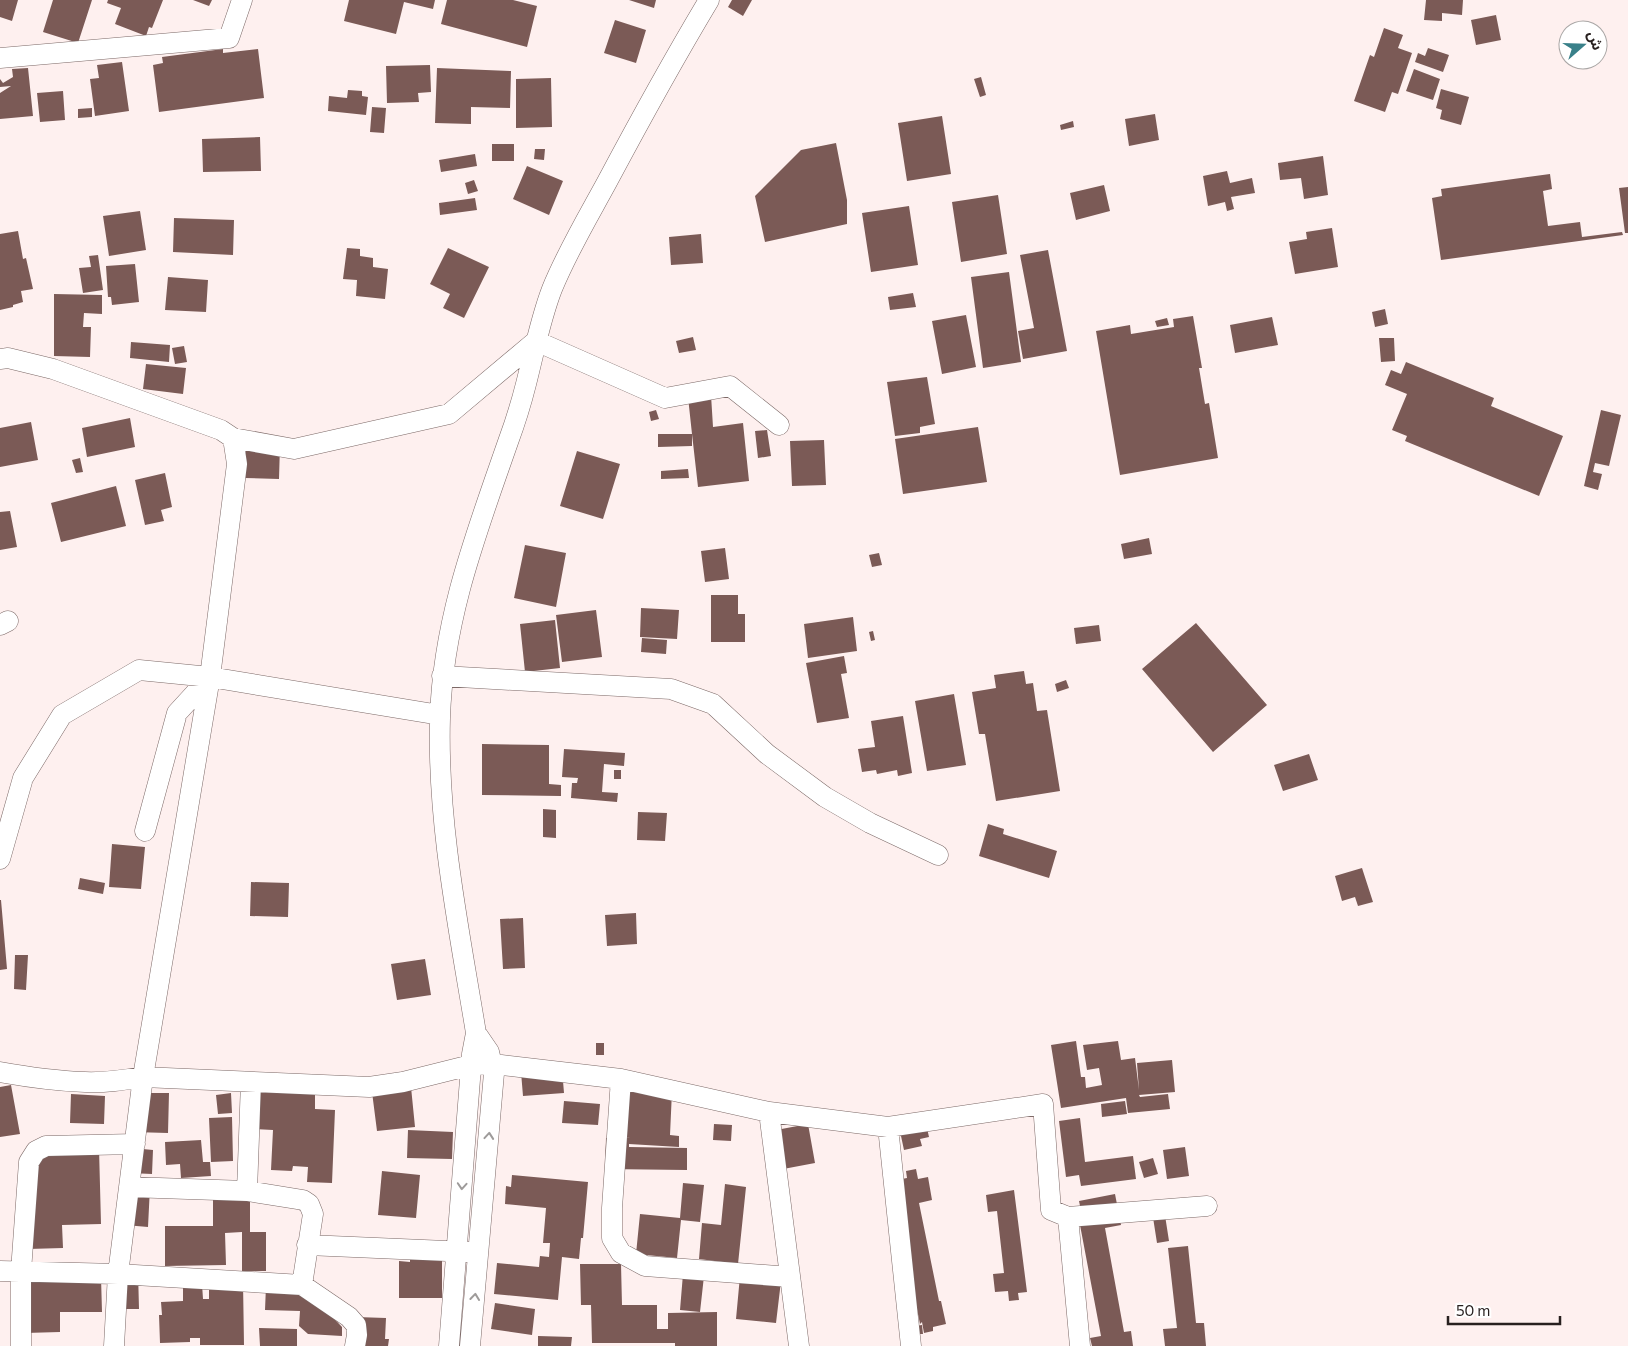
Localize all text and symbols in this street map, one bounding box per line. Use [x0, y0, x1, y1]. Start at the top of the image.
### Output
north arrow [1558, 20, 1608, 70]
text: ش [1584, 28, 1607, 52]
one-way arrow [483, 1131, 494, 1139]
one-way arrow [457, 1182, 468, 1190]
one-way arrow [469, 1293, 480, 1301]
scale bar [1448, 1294, 1560, 1326]
text: 50 m [1456, 1301, 1490, 1319]

